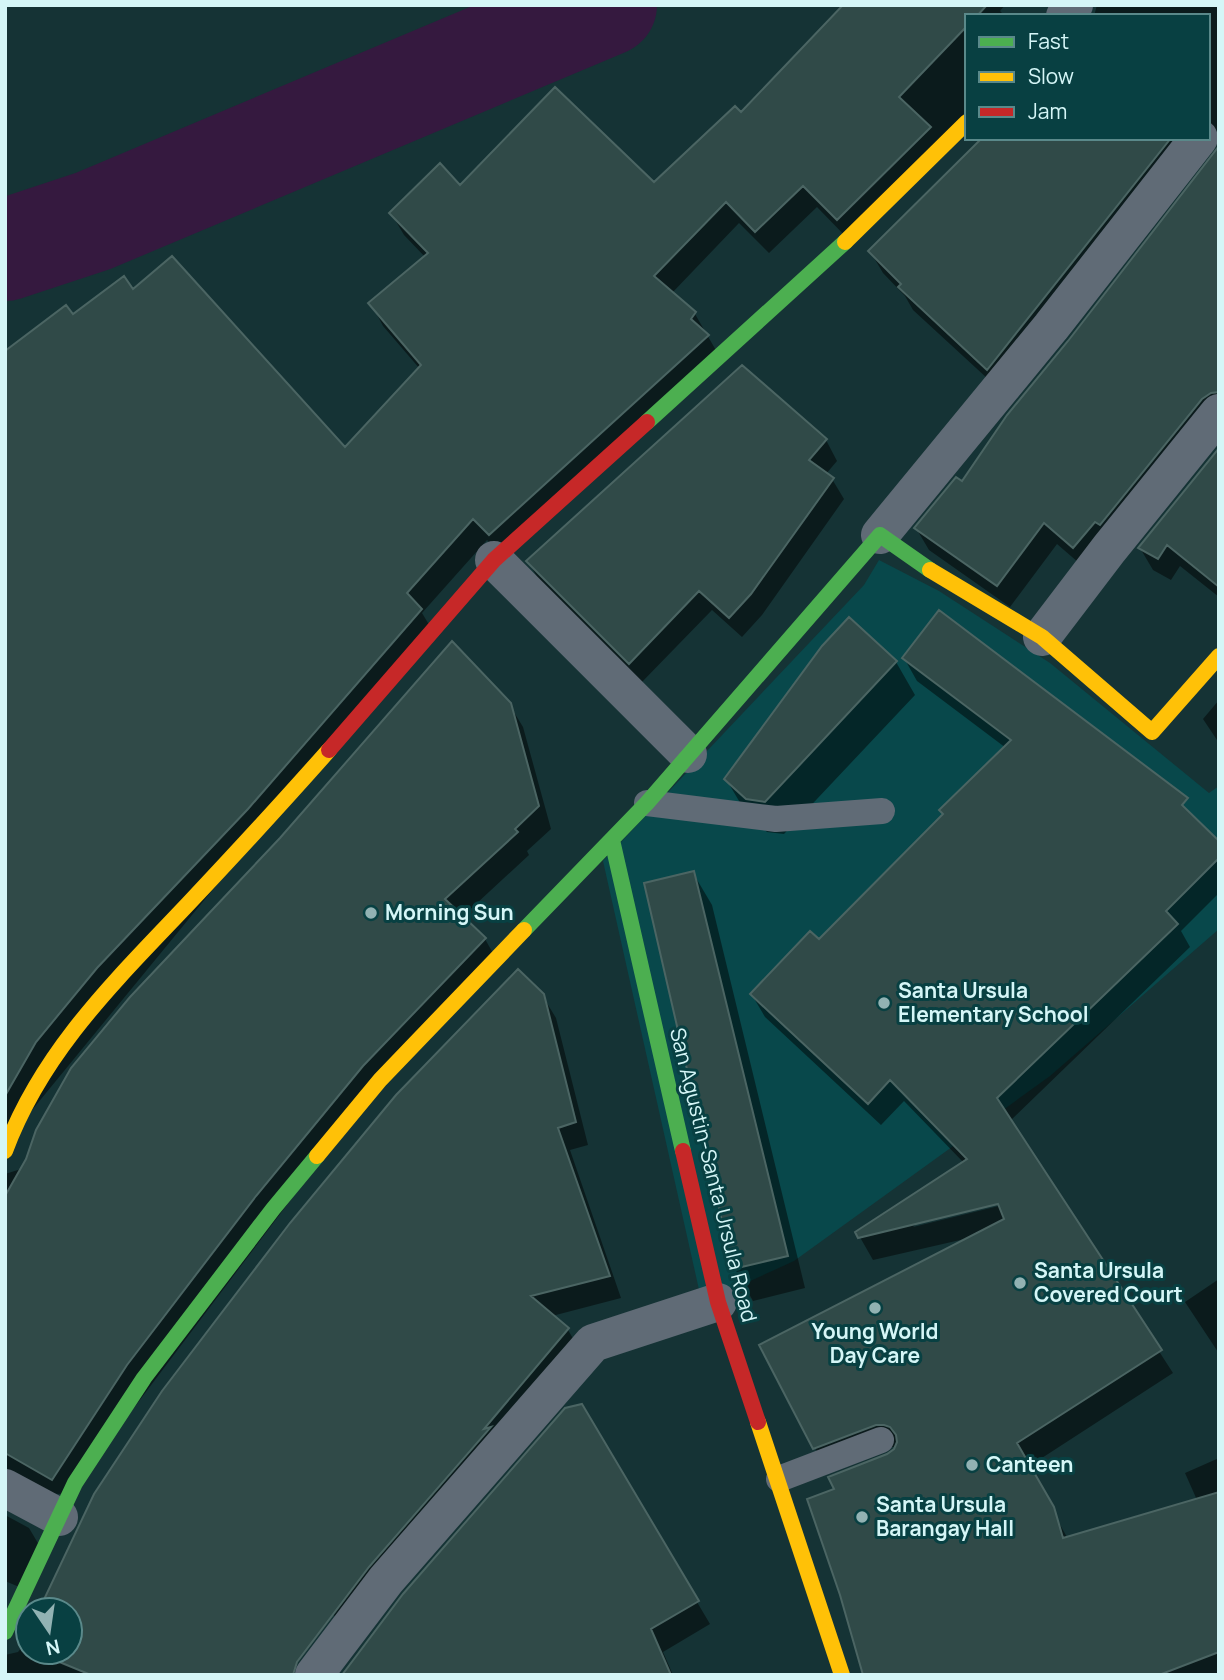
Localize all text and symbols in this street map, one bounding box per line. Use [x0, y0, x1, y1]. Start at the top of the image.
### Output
legend [965, 14, 1210, 140]
text: Fast [1028, 27, 1069, 55]
text: Slow [1028, 62, 1074, 90]
text: Jam [1028, 97, 1067, 125]
place label: Morning Sun [385, 898, 514, 926]
marker: Morning Sun [363, 905, 379, 921]
place label: Santa Ursula Elementary School [898, 976, 1089, 1028]
marker: Santa Ursula Elementary School [876, 995, 892, 1011]
street label: San Agustin-Santa Ursula Road [664, 1025, 764, 1325]
place label: Santa Ursula Covered Court [1034, 1256, 1183, 1308]
marker: Santa Ursula Covered Court [1012, 1275, 1028, 1291]
marker: Young World Day Care [867, 1300, 883, 1316]
place label: Young World Day Care [812, 1317, 938, 1369]
place label: Canteen [986, 1450, 1073, 1478]
marker: Canteen [964, 1457, 980, 1473]
place label: Santa Ursula Barangay Hall [876, 1490, 1014, 1542]
marker: Santa Ursula Barangay Hall [854, 1509, 870, 1525]
north arrow [14, 1596, 84, 1666]
text: N [43, 1633, 62, 1662]

